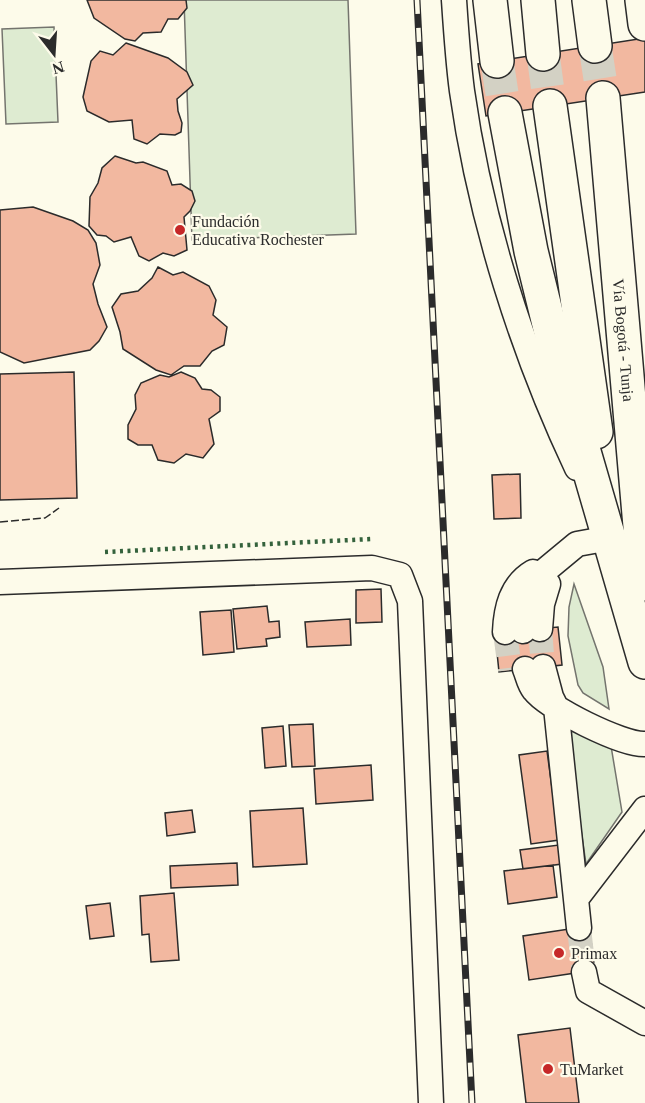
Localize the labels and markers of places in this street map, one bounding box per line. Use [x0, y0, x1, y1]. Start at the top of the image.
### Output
place label: Fundación Educativa Rochester [192, 213, 325, 248]
marker: Fundación Educativa Rochester [173, 223, 187, 237]
place label: Primax [571, 945, 617, 962]
marker: Primax [552, 946, 566, 960]
place label: TuMarket [560, 1061, 624, 1078]
marker: TuMarket [541, 1062, 555, 1076]

